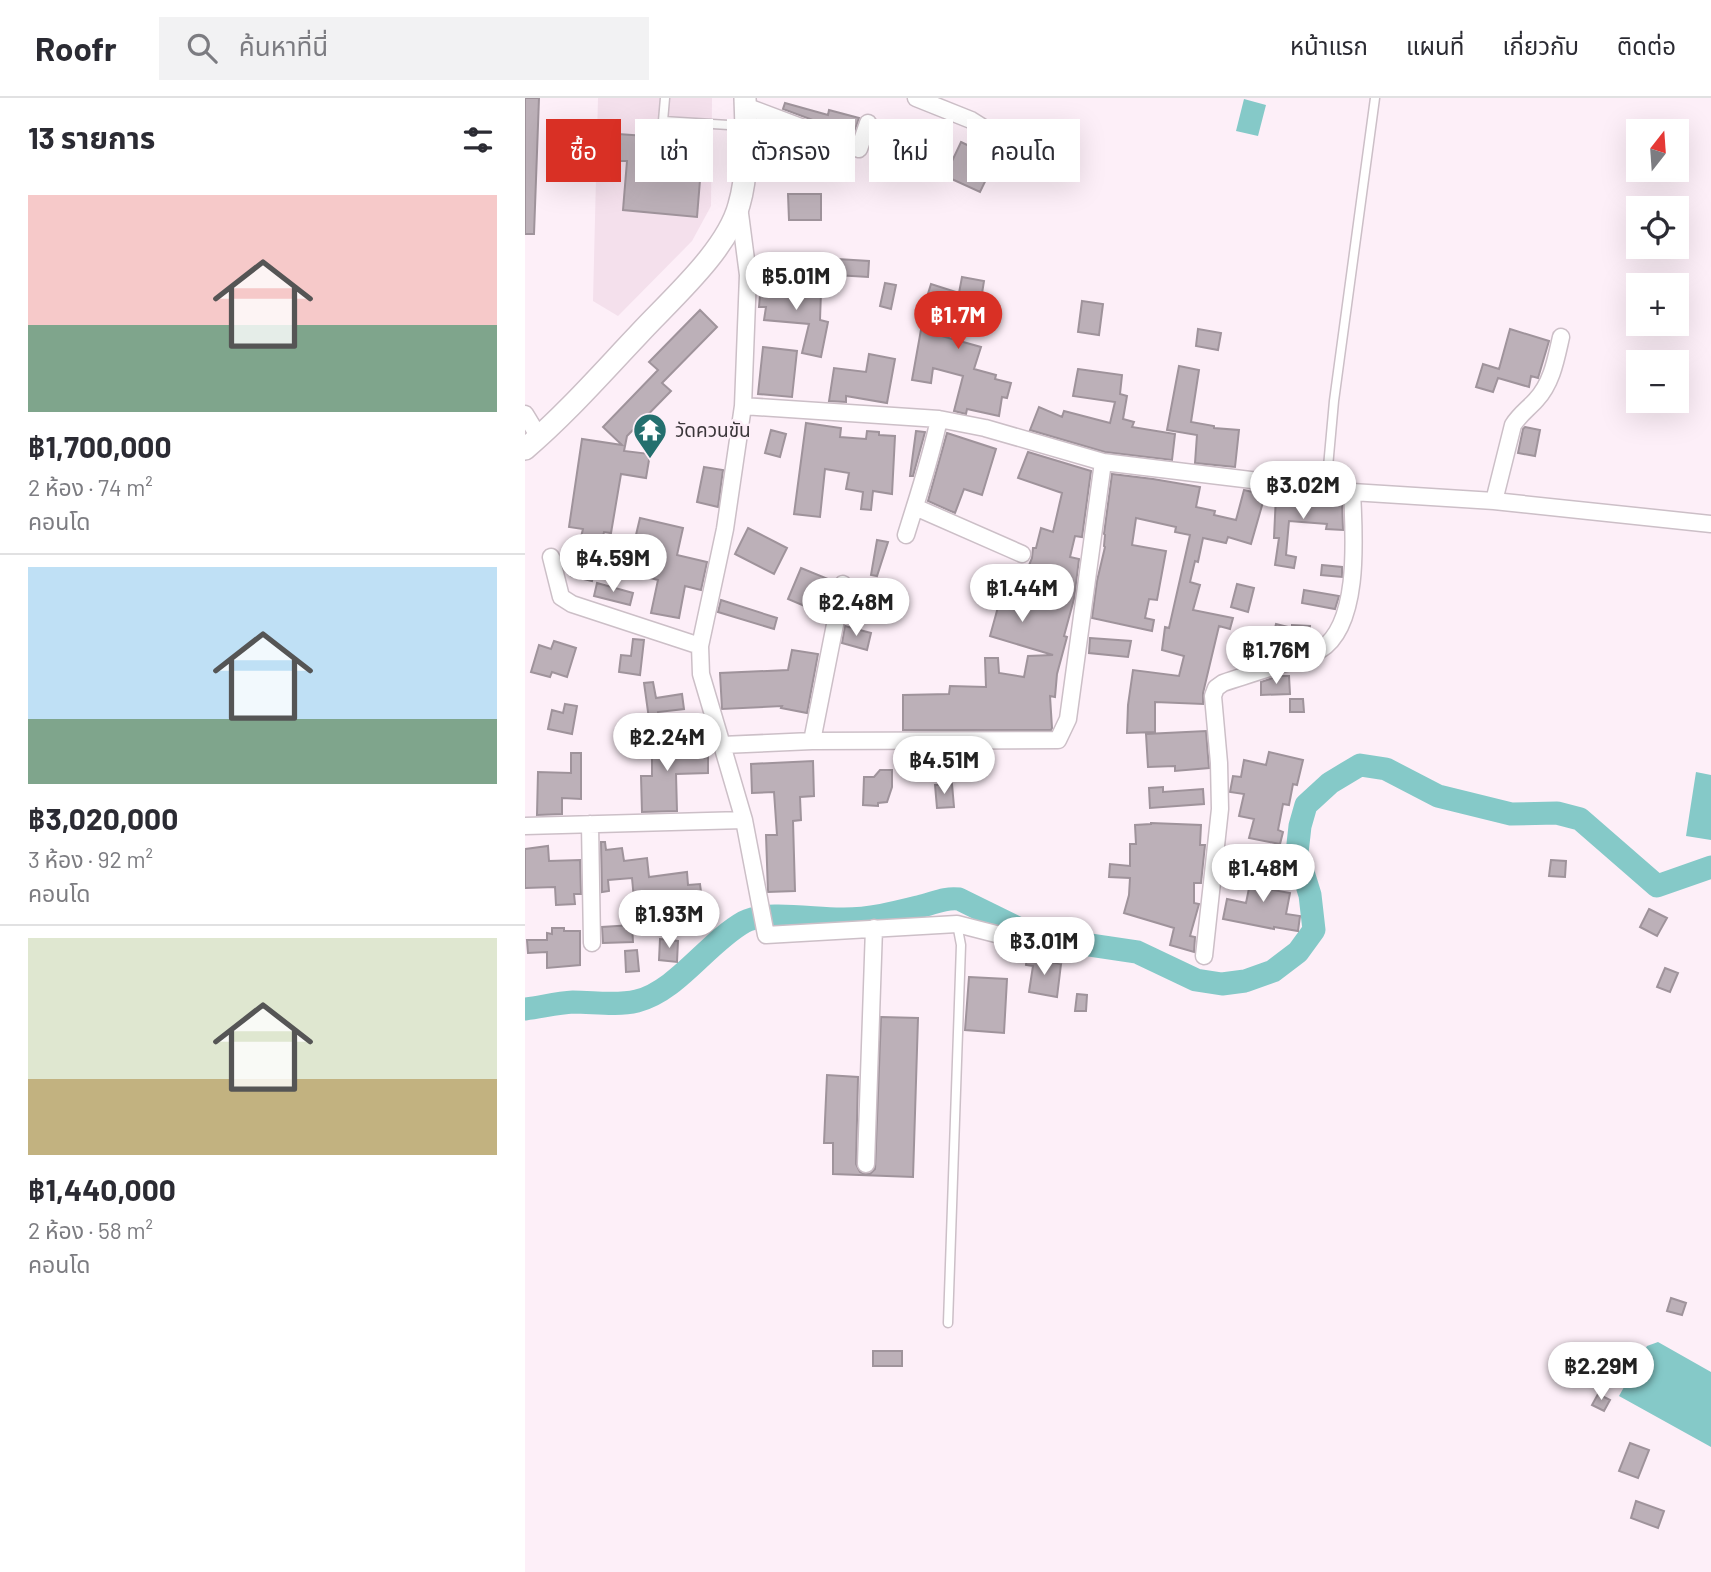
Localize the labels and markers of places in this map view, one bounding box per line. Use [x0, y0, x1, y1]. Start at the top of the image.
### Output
pin: ฿5.01M [739, 252, 853, 312]
pin: ฿1.7M [909, 292, 1007, 351]
temple icon: วัดควนขัน [631, 411, 669, 460]
place label: วัดควนขัน [675, 418, 751, 441]
pin: ฿3.02M [1246, 462, 1360, 521]
pin: ฿4.59M [556, 534, 670, 594]
pin: ฿1.44M [965, 564, 1079, 624]
pin: ฿2.48M [799, 578, 913, 638]
pin: ฿1.76M [1219, 626, 1333, 686]
pin: ฿2.24M [610, 714, 724, 773]
pin: ฿4.51M [887, 736, 1001, 796]
pin: ฿1.48M [1206, 844, 1320, 904]
pin: ฿1.93M [612, 890, 726, 950]
pin: ฿3.01M [987, 918, 1101, 977]
pin: ฿2.29M [1544, 1342, 1658, 1402]

